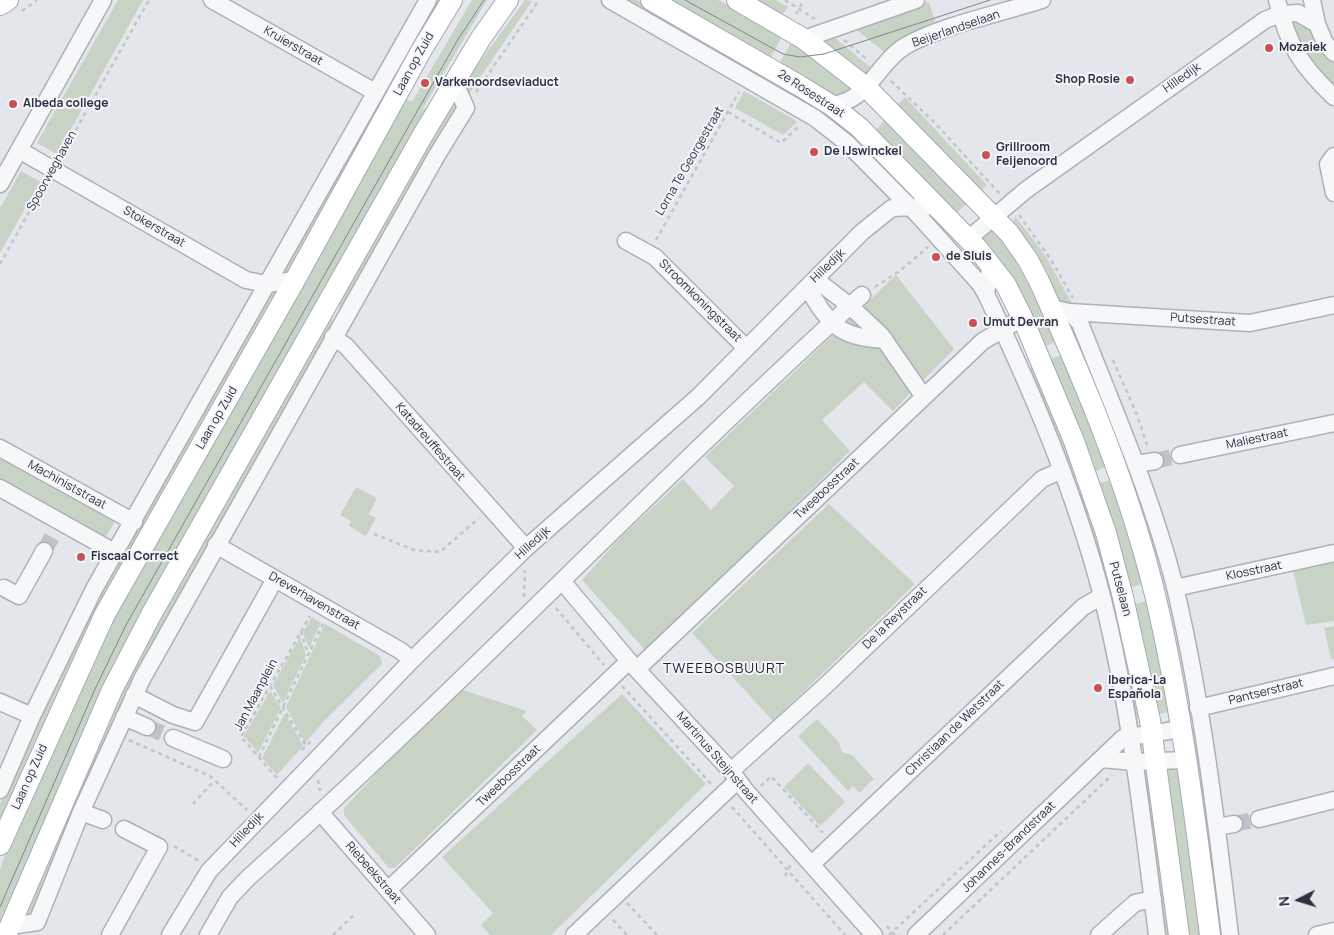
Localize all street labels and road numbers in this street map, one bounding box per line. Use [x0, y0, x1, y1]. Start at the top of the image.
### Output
street label: Beijerlandselaan [910, 7, 1002, 51]
street label: Kruierstraat [261, 23, 325, 69]
street label: Laan op Zuid [391, 30, 437, 98]
street label: Hilledijk [1160, 60, 1204, 96]
street label: 2e Rosestraat [775, 67, 847, 121]
street label: Lorna Te Georgestraat [653, 104, 727, 218]
street label: Spoorweghaven [24, 128, 80, 214]
street label: Stokerstraat [120, 203, 188, 251]
street label: Hilledijk [808, 246, 848, 286]
street label: Stroomkoningstraat [656, 257, 744, 345]
street label: Putsestraat [1170, 311, 1236, 329]
street label: Laan op Zuid [193, 384, 241, 452]
street label: Katadreuffestraat [392, 400, 468, 484]
street label: Maliestraat [1225, 425, 1289, 453]
street label: Tweebosstraat [792, 455, 862, 523]
street label: Machiniststraat [25, 457, 109, 513]
street label: Hilledijk [512, 523, 554, 563]
street label: Klosstraat [1225, 558, 1283, 584]
street label: Putselaan [1106, 560, 1134, 618]
street label: Dreverhavenstraat [266, 569, 362, 633]
street label: De la Reystraat [860, 584, 930, 652]
street label: Jan Maanplein [231, 657, 281, 733]
street label: Pantserstraat [1227, 676, 1305, 708]
street label: Christiaan de Wetstraat [903, 677, 1007, 779]
street label: Martinus Steijnstraat [673, 709, 761, 807]
street label: Laan op Zuid [9, 742, 51, 812]
street label: Tweebosstraat [474, 742, 544, 810]
street label: Johannes-Brandstraat [959, 799, 1059, 895]
street label: Hilledijk [227, 810, 267, 850]
street label: Riebeekstraat [342, 839, 404, 907]

